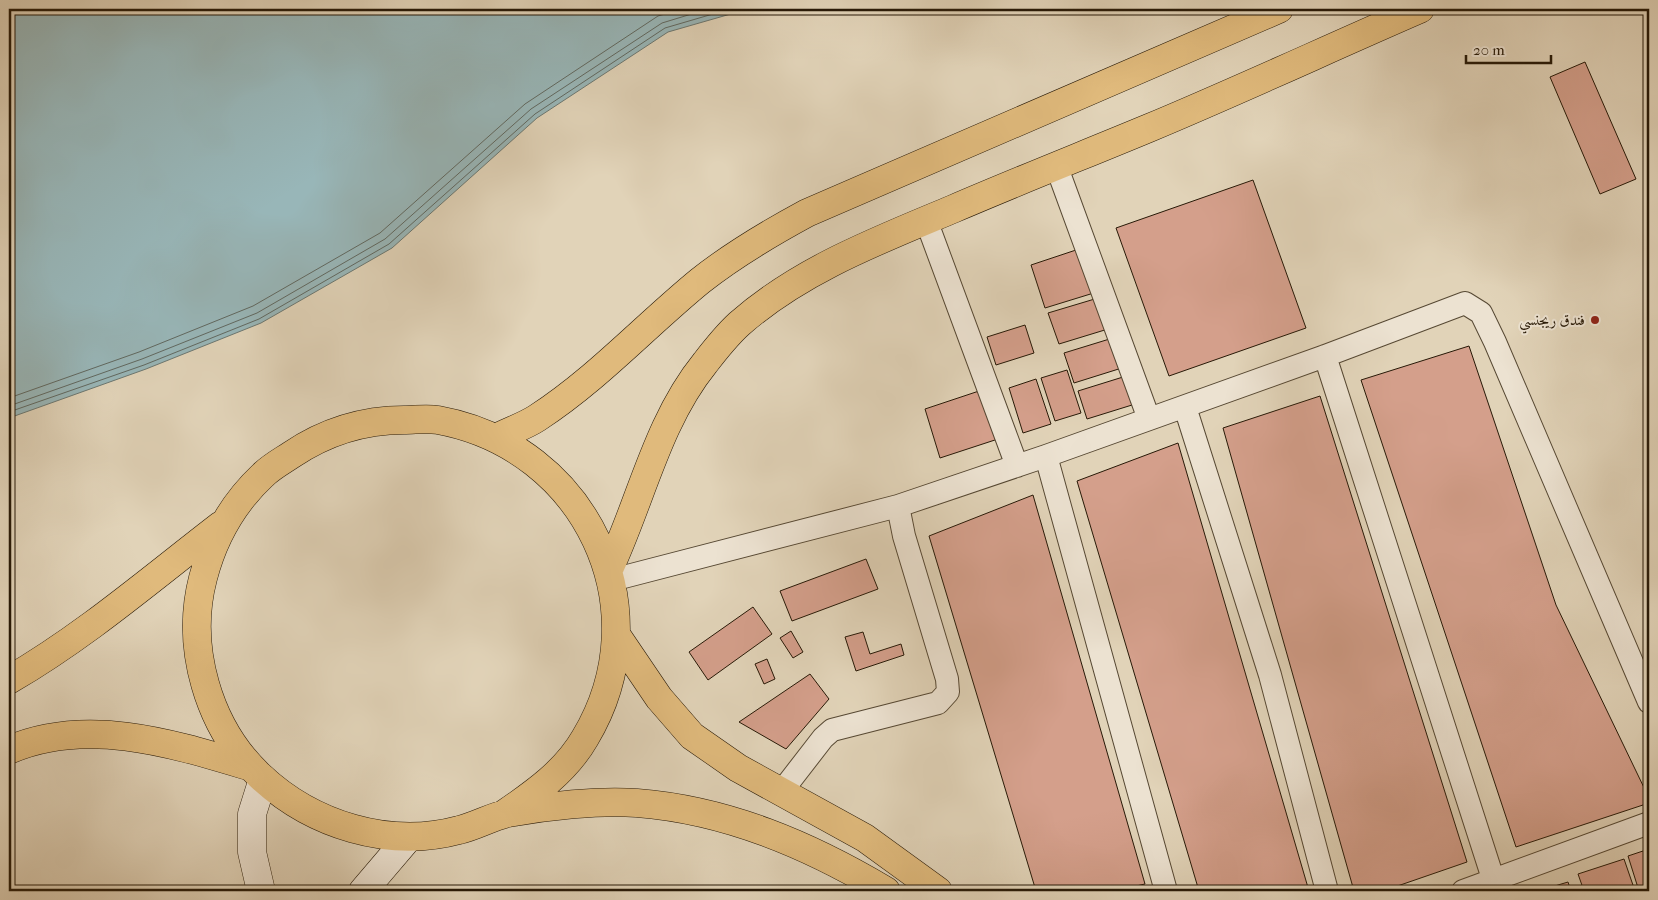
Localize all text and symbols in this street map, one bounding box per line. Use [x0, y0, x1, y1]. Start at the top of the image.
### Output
scale bar [1466, 32, 1550, 64]
text: 20 m [1473, 41, 1505, 59]
place label: فندق ريجنسي [1519, 311, 1585, 334]
marker: فندق ريجنسي [1589, 314, 1601, 326]

